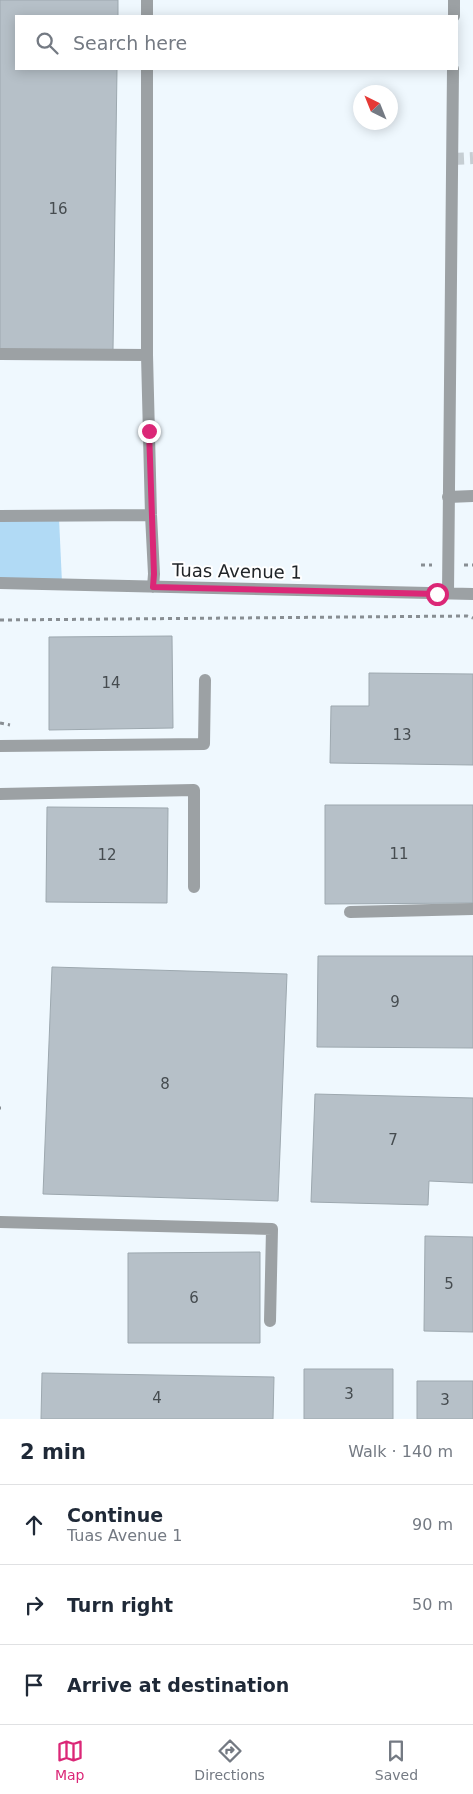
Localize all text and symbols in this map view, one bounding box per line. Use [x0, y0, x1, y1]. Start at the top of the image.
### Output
search box [15, 15, 458, 70]
icon: search [33, 29, 61, 57]
text: Search here [73, 32, 187, 54]
north arrow [353, 85, 398, 130]
house number: 16 [48, 200, 68, 218]
route end [138, 420, 161, 443]
street label: Tuas Avenue 1 [171, 559, 302, 583]
route start [426, 583, 449, 606]
house number: 14 [101, 674, 121, 692]
house number: 13 [392, 726, 412, 744]
house number: 11 [389, 845, 409, 863]
house number: 12 [97, 846, 117, 864]
house number: 9 [390, 993, 400, 1011]
house number: 8 [160, 1075, 170, 1093]
house number: 7 [388, 1131, 398, 1149]
house number: 5 [444, 1275, 454, 1293]
house number: 6 [189, 1289, 199, 1307]
house number: 3 [344, 1385, 354, 1403]
house number: 4 [152, 1389, 162, 1407]
house number: 3 [440, 1391, 450, 1409]
text: 2 min [20, 1440, 86, 1464]
text: Walk · 140 m [348, 1442, 453, 1461]
text: Continue [67, 1504, 163, 1526]
icon: ahead [20, 1511, 48, 1539]
text: 90 m [412, 1515, 453, 1534]
text: Tuas Avenue 1 [67, 1526, 182, 1545]
icon: right [20, 1591, 48, 1619]
text: Turn right [67, 1594, 173, 1616]
text: 50 m [412, 1595, 453, 1614]
icon: arrive [20, 1671, 48, 1699]
text: Arrive at destination [67, 1674, 289, 1696]
tab: Map [55, 1737, 84, 1783]
tab: Directions [194, 1737, 265, 1783]
tab: Saved [375, 1737, 418, 1783]

